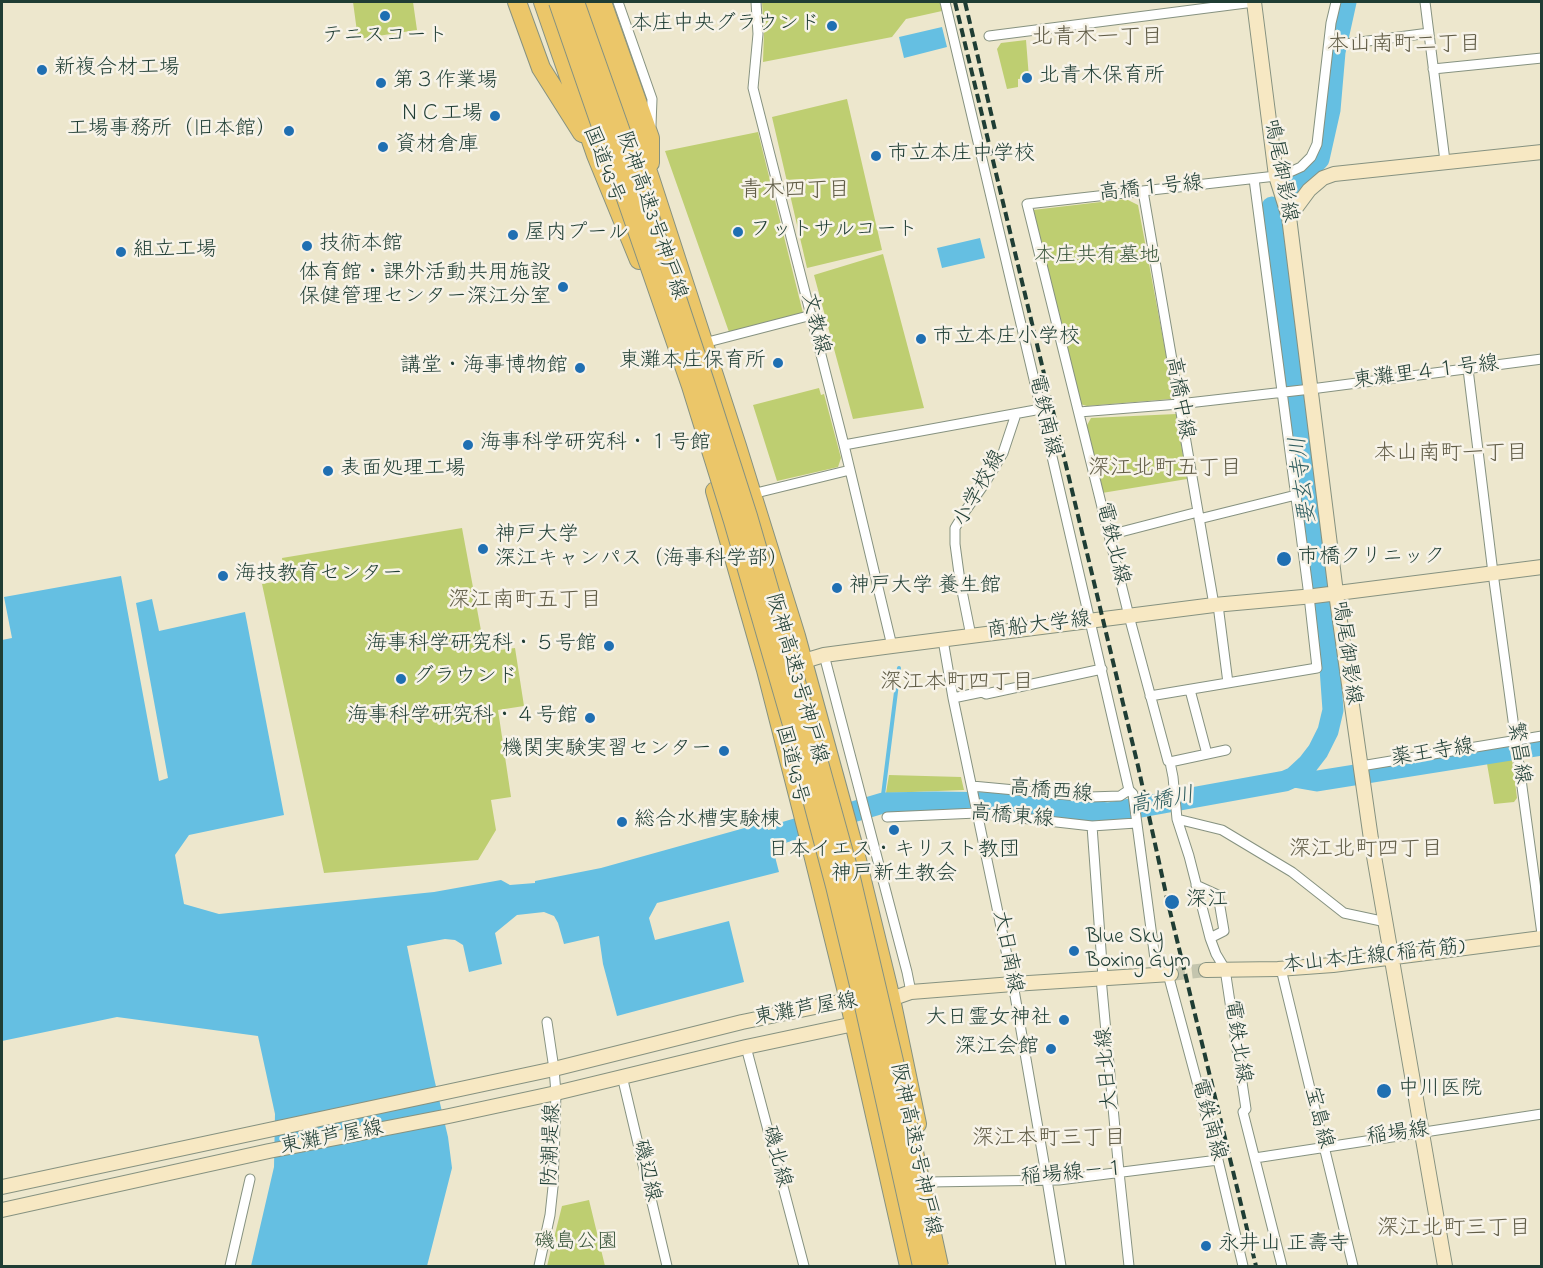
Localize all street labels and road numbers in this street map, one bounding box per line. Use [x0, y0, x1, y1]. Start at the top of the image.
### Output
street label: 鳴尾御影線 [1257, 117, 1301, 225]
street label: 国道43号 [576, 123, 628, 207]
street label: 阪神高速3号神戸線 [609, 128, 691, 304]
street label: 高橋１号線 [1097, 172, 1205, 208]
street label: 文教線 [794, 290, 834, 358]
street label: 東灘里４１号線 [1352, 353, 1500, 395]
street label: 高橋中線 [1158, 354, 1198, 442]
street label: 電鉄南線 [1021, 372, 1065, 460]
street label: 小学校線 [950, 446, 1012, 532]
street label: 電鉄北線 [1089, 500, 1133, 588]
street label: 阪神高速3号神戸線 [759, 591, 831, 767]
street label: 鳴尾御影線 [1325, 599, 1365, 707]
street label: 商船大学線 [985, 608, 1093, 646]
street label: 繁昌線 [1500, 720, 1534, 786]
street label: 国道43号 [768, 723, 812, 807]
street label: 薬王寺線 [1390, 735, 1476, 773]
street label: 高橋西線 [1008, 777, 1094, 809]
street label: 高橋東線 [969, 802, 1055, 834]
street label: 大日南線 [986, 908, 1026, 996]
street label: 本山本庄線(稲荷筋) [1282, 936, 1466, 980]
street label: 東灘芦屋線 [752, 989, 860, 1033]
street label: 電鉄北線 [1217, 999, 1255, 1085]
street label: 大日北線 [1093, 1026, 1125, 1112]
street label: 阪神高速3号神戸線 [883, 1061, 945, 1239]
street label: 電鉄南線 [1184, 1076, 1230, 1164]
street label: 宝島線 [1297, 1084, 1337, 1152]
street label: 防潮堤線 [539, 1103, 567, 1187]
street label: 東灘芦屋線 [278, 1117, 386, 1161]
street label: 稲場線 [1365, 1118, 1431, 1152]
street label: 磯北線 [755, 1123, 795, 1191]
street label: 磯辺線 [626, 1137, 664, 1205]
street label: 稲場線－１ [1020, 1158, 1126, 1192]

